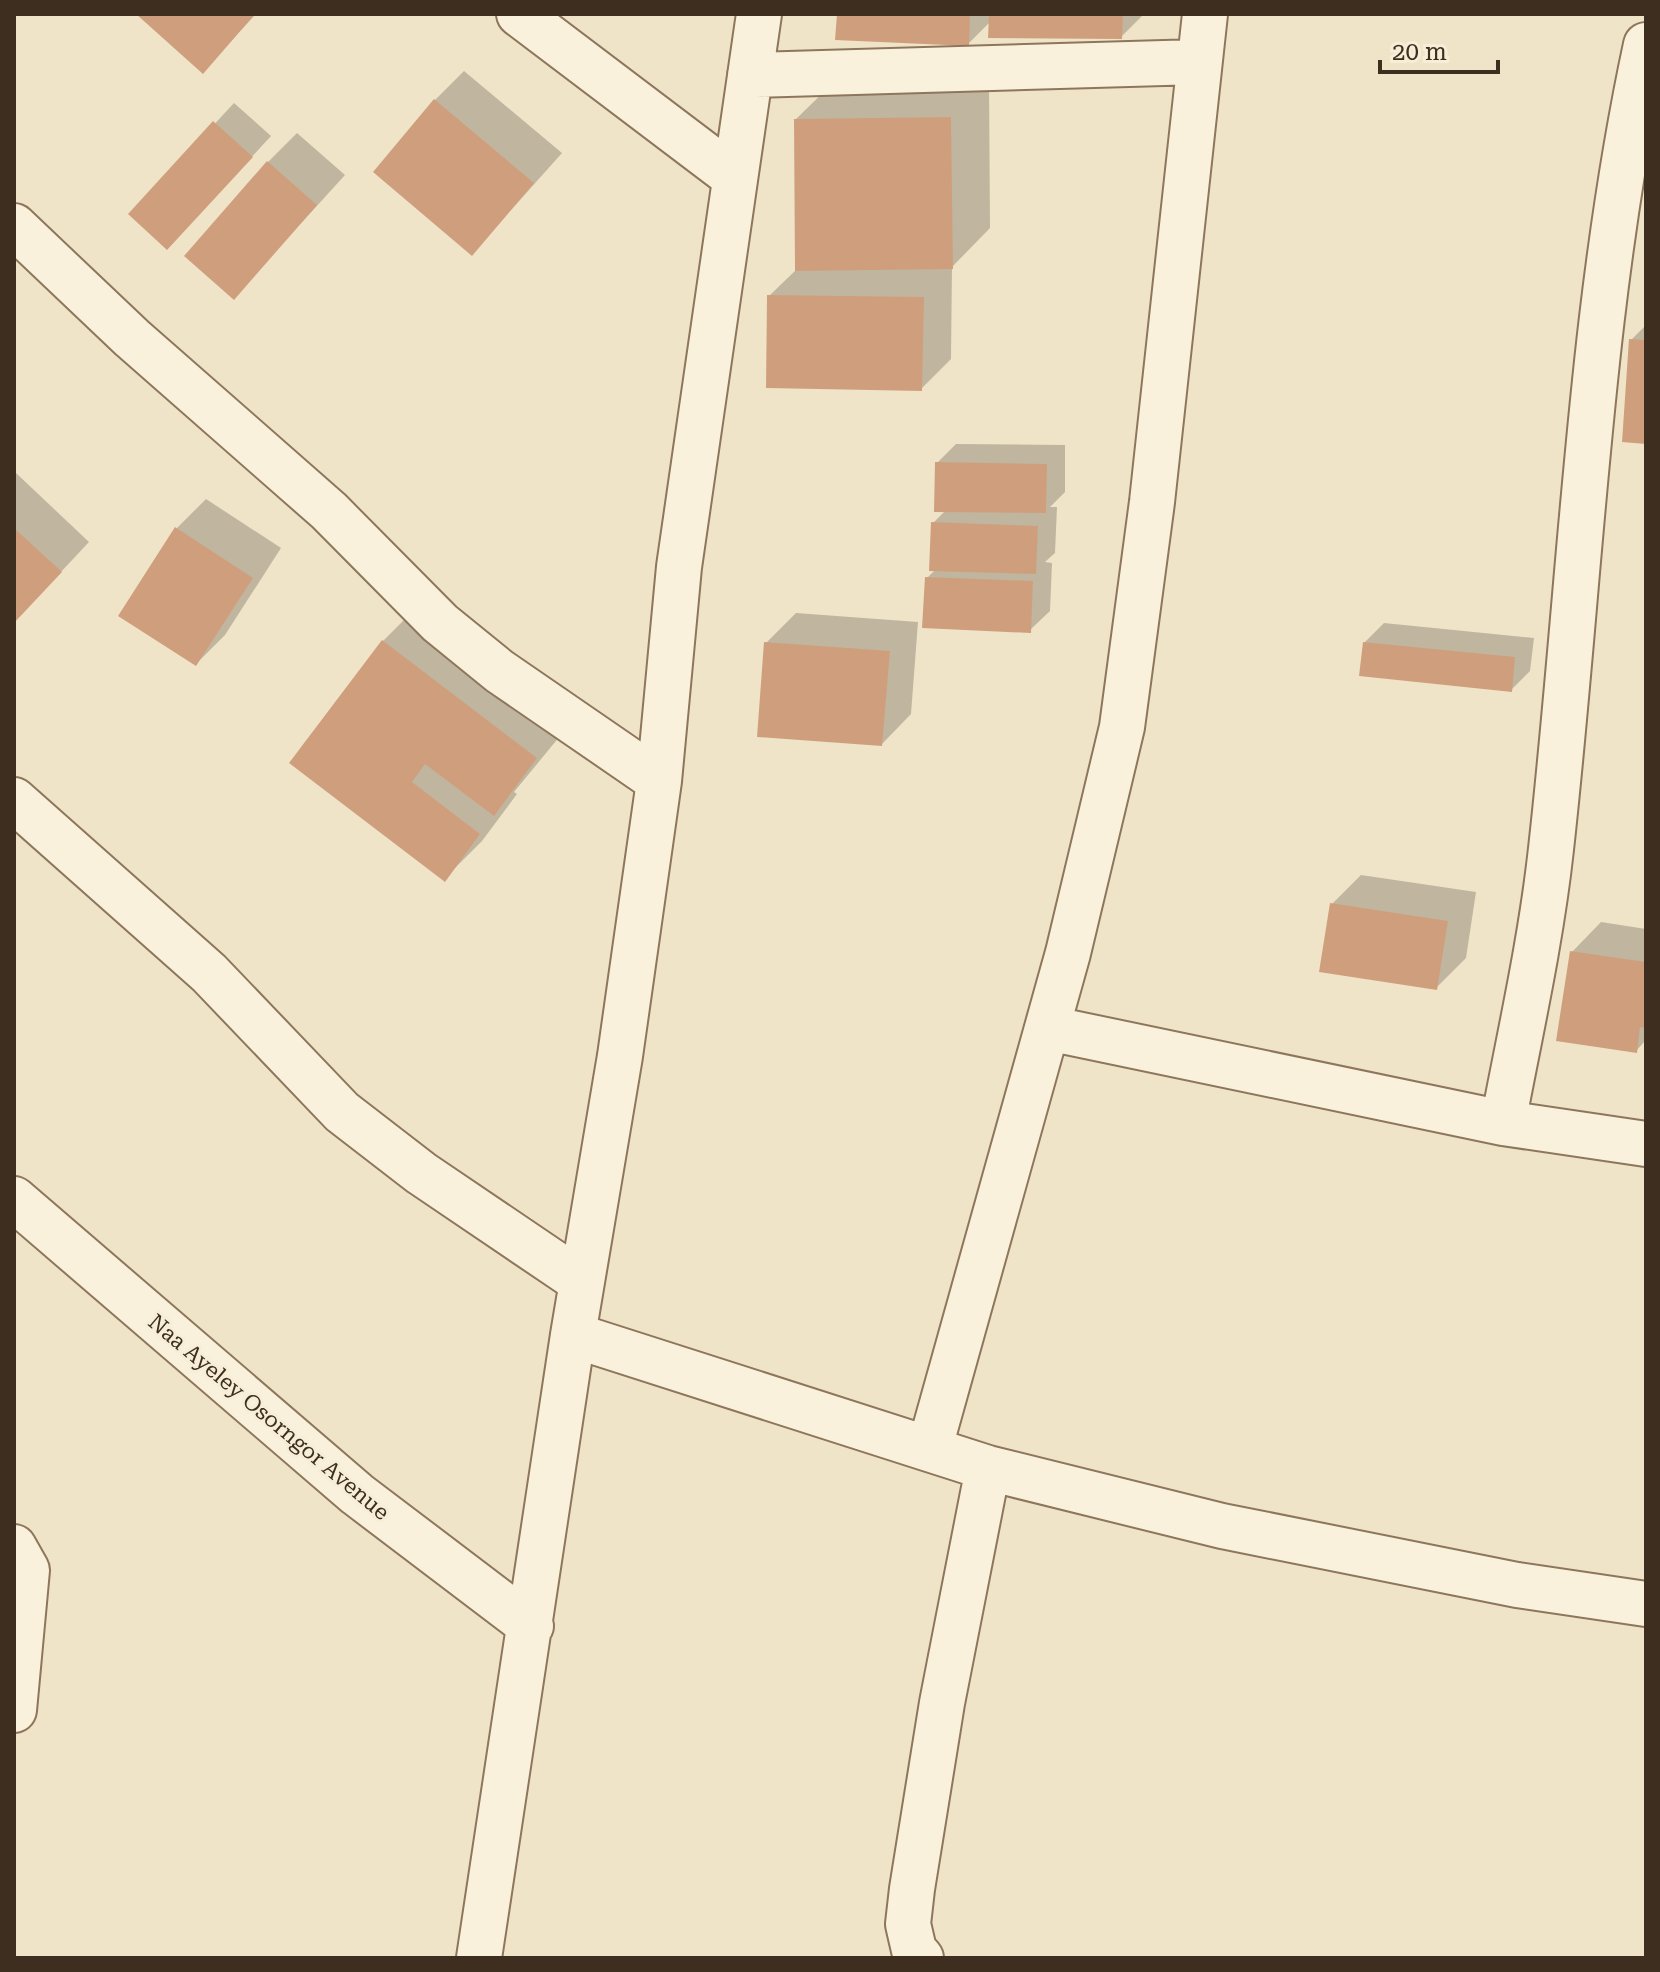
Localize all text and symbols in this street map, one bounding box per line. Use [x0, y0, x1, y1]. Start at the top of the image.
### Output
scale bar [1380, 24, 1498, 74]
text: 20 m [1392, 38, 1447, 66]
street label: Naa Ayeley Osorngor Avenue [144, 1309, 394, 1525]

